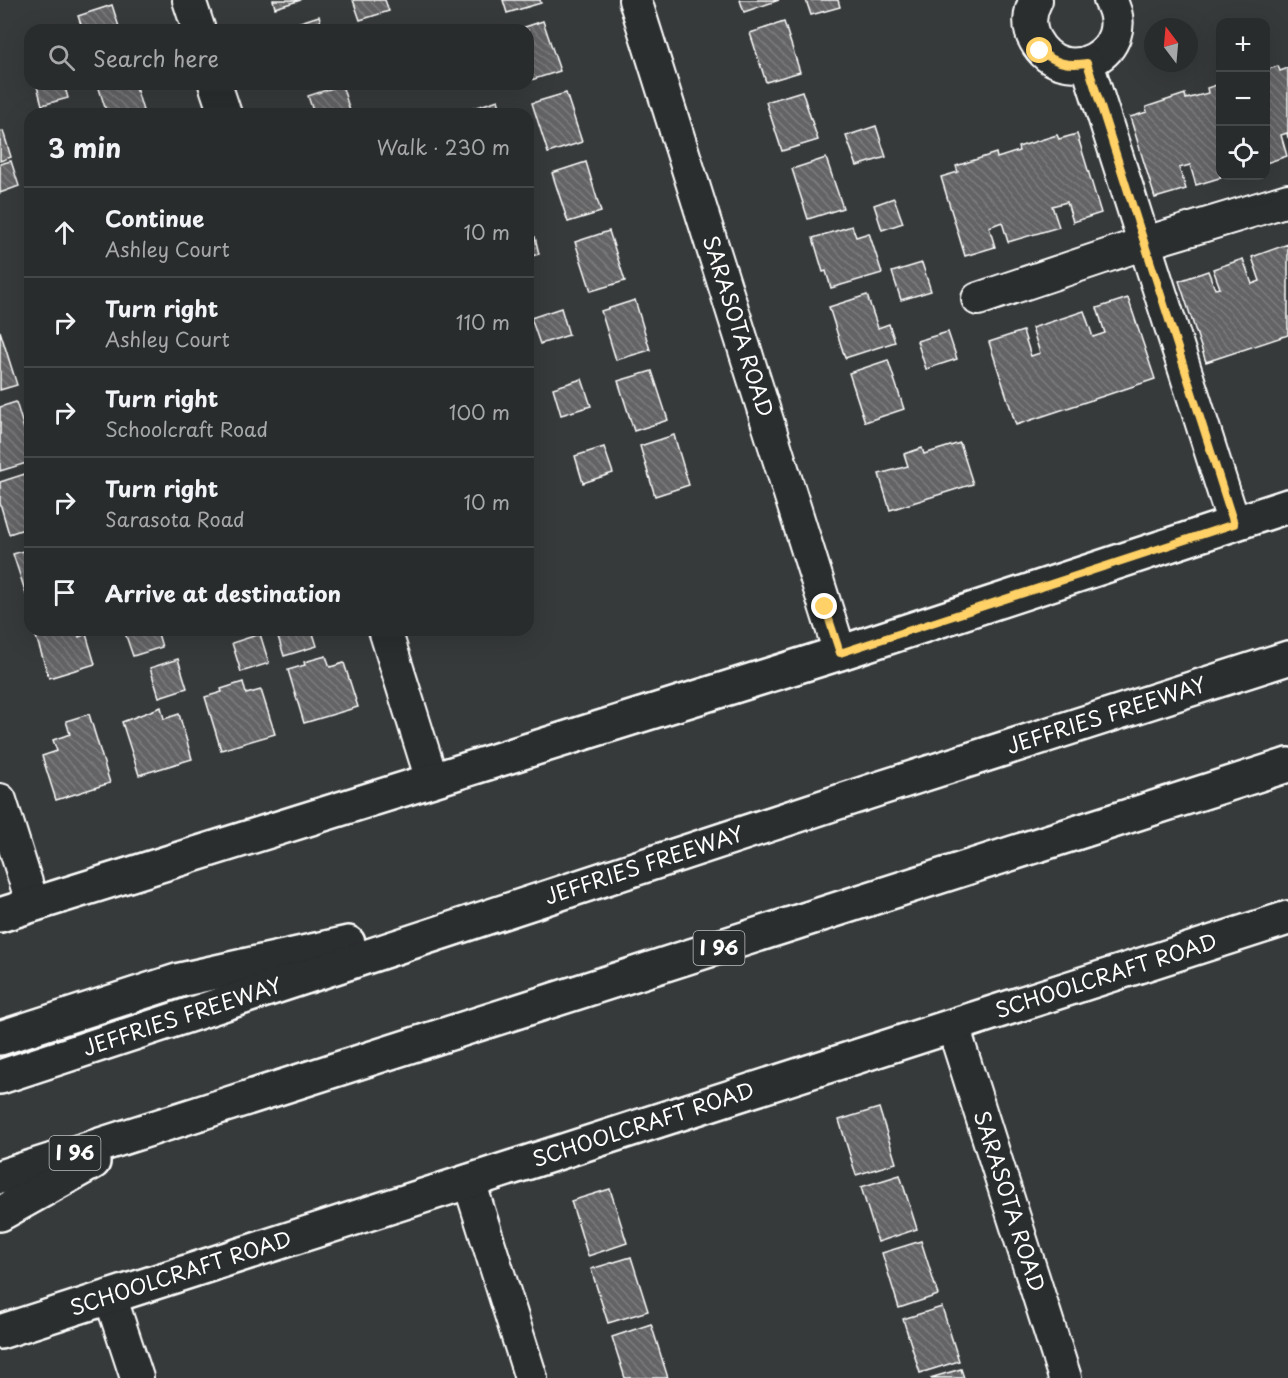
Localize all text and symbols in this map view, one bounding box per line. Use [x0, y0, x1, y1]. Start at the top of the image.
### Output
north arrow [1144, 18, 1198, 72]
map controls [1216, 18, 1270, 180]
button: + [1216, 18, 1270, 72]
search box [24, 24, 534, 90]
route start [1026, 37, 1052, 63]
icon: search [45, 41, 78, 74]
text: Search here [93, 41, 219, 74]
button: − [1216, 72, 1270, 126]
button: locate [1216, 126, 1270, 180]
text: 3 min [48, 128, 121, 167]
text: Walk · 230 m [377, 132, 510, 162]
text: Continue [105, 201, 204, 234]
icon: ahead [48, 216, 81, 249]
text: 10 m [463, 217, 510, 247]
street label: SARASOTA ROAD [696, 231, 783, 420]
text: Ashley Court [105, 234, 230, 264]
text: Turn right [105, 291, 218, 324]
icon: right [48, 306, 81, 339]
text: 110 m [456, 307, 510, 337]
text: Ashley Court [105, 324, 230, 354]
text: Turn right [105, 381, 218, 414]
icon: right [48, 396, 81, 429]
text: 100 m [449, 397, 510, 427]
text: Schoolcraft Road [105, 414, 268, 444]
text: Turn right [105, 471, 218, 504]
icon: right [48, 486, 81, 519]
text: 10 m [463, 487, 510, 517]
text: Sarasota Road [105, 504, 245, 534]
icon: arrive [48, 576, 81, 609]
text: Arrive at destination [105, 576, 341, 609]
route end [811, 593, 837, 619]
street label: JEFFRIES FREEWAY [1002, 667, 1210, 761]
street label: JEFFRIES FREEWAY [540, 816, 748, 911]
street label: SCHOOLCRAFT ROAD [991, 924, 1221, 1025]
road number: I 96 [694, 931, 744, 965]
street label: JEFFRIES FREEWAY [78, 968, 286, 1063]
street label: SCHOOLCRAFT ROAD [528, 1073, 758, 1174]
street label: SARASOTA ROAD [967, 1106, 1054, 1295]
road number: I 96 [50, 1136, 100, 1170]
street label: SCHOOLCRAFT ROAD [65, 1221, 295, 1323]

